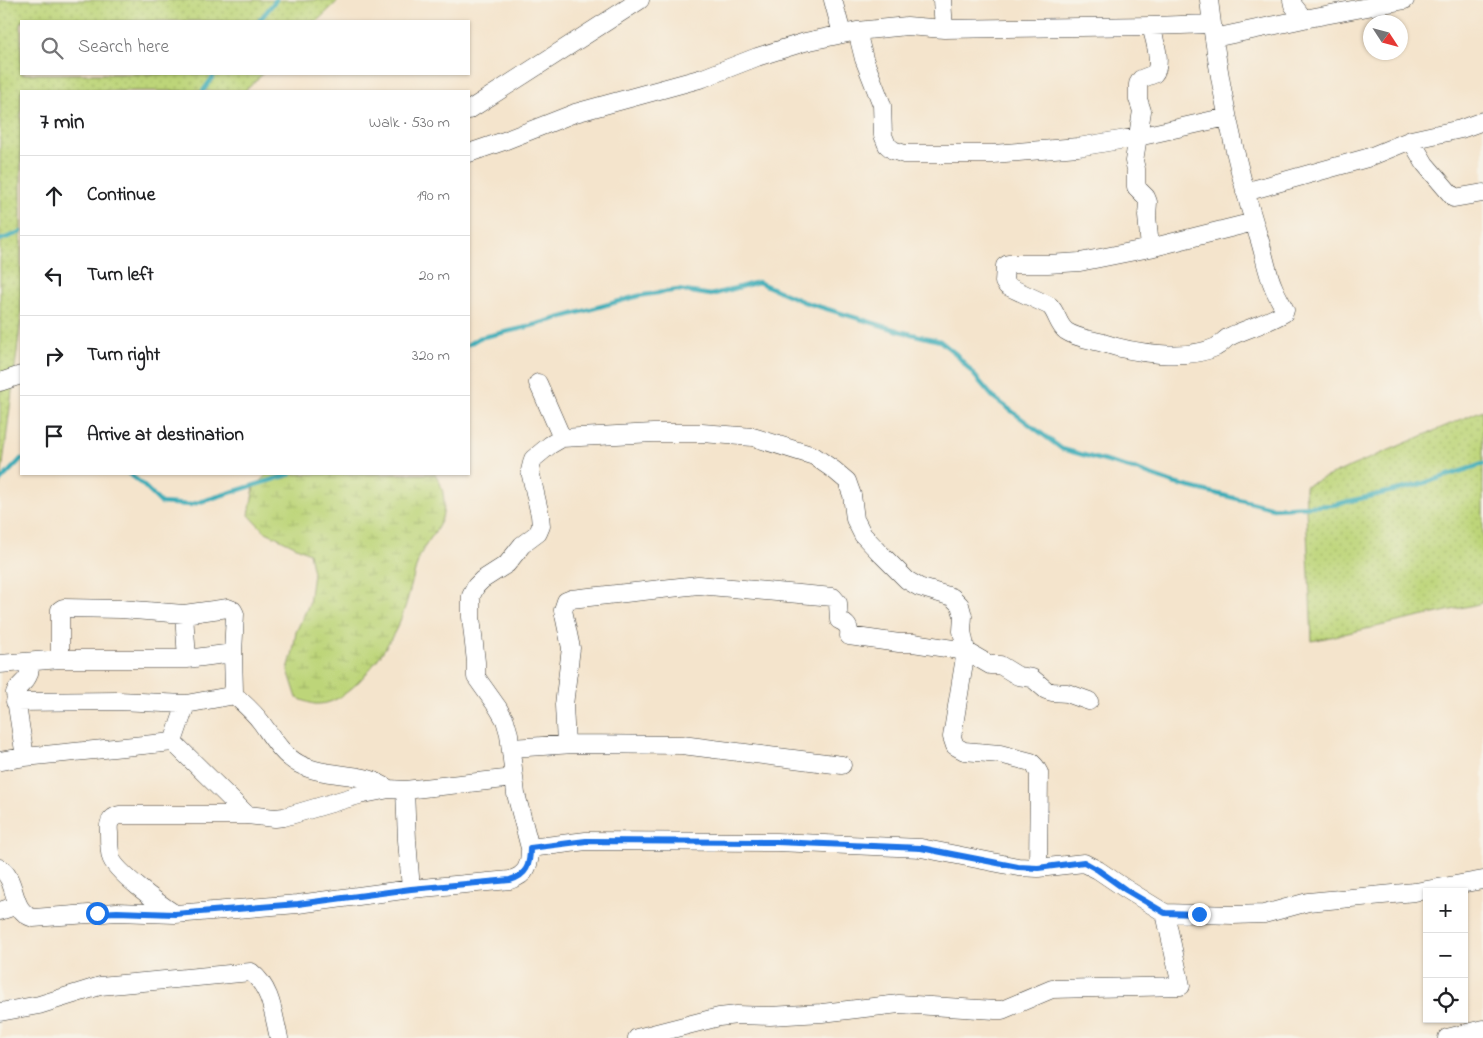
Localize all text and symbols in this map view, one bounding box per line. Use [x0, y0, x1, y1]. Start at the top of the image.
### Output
north arrow [1363, 15, 1408, 60]
search box [20, 20, 470, 75]
icon: search [38, 34, 66, 62]
text: Search here [78, 34, 169, 61]
text: 7 min [40, 108, 84, 138]
text: Walk · 530 m [369, 111, 450, 135]
icon: ahead [40, 182, 68, 210]
text: Continue [87, 182, 155, 209]
text: 190 m [417, 184, 450, 208]
icon: left [40, 262, 68, 290]
text: Turn left [87, 262, 154, 289]
text: 20 m [419, 264, 450, 288]
icon: right [40, 342, 68, 370]
text: Turn right [87, 342, 160, 369]
text: 320 m [412, 344, 450, 368]
icon: arrive [40, 422, 68, 450]
text: Arrive at destination [87, 422, 244, 449]
map controls [1423, 888, 1468, 1023]
button: + [1423, 888, 1468, 933]
route start [86, 902, 109, 925]
route end [1188, 903, 1211, 926]
button: − [1423, 933, 1468, 978]
button: locate [1423, 978, 1468, 1023]

